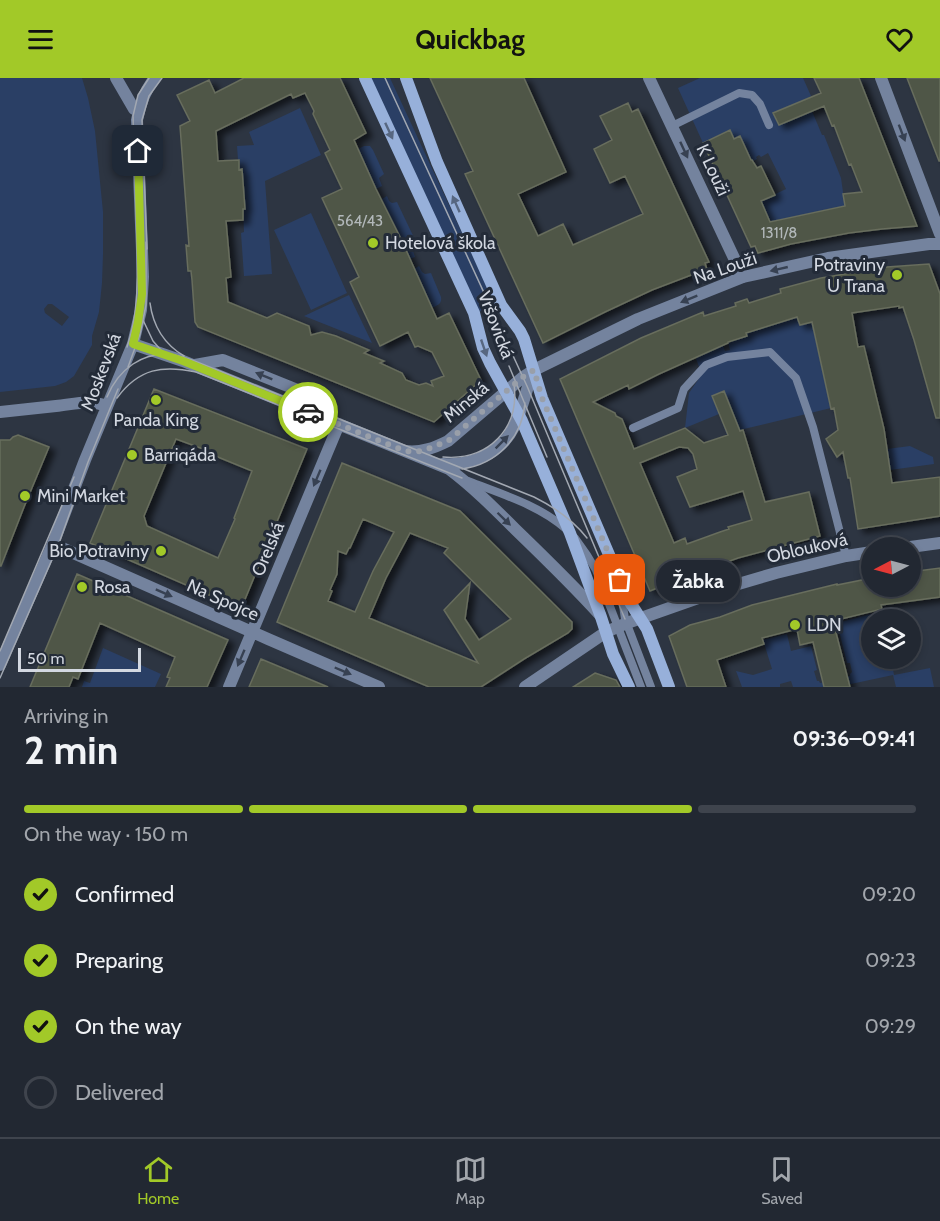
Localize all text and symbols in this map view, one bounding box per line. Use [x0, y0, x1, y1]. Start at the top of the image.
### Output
icon: menu [24, 23, 57, 56]
text: Quickbag [415, 23, 525, 56]
icon: heart [883, 23, 916, 56]
one-way arrow [385, 123, 394, 140]
one-way arrow [898, 124, 907, 142]
pin [112, 125, 163, 176]
icon: home [121, 134, 154, 167]
one-way arrow [679, 141, 688, 158]
street label: K Louži [691, 141, 735, 199]
one-way arrow [451, 194, 461, 212]
house number: 564/43 [337, 212, 383, 230]
house number: 1311/8 [761, 224, 797, 242]
place label: Hotelová škola [385, 232, 496, 254]
marker: Hotelová škola [366, 236, 380, 250]
street label: Na Louži [690, 247, 760, 289]
place label: Potraviny U Trana [814, 254, 885, 297]
one-way arrow [769, 265, 788, 275]
marker: Potraviny U Trana [890, 268, 904, 282]
street label: Vršovická [473, 288, 519, 362]
one-way arrow [680, 295, 698, 304]
street label: Moskevská [76, 330, 126, 414]
one-way arrow [480, 339, 490, 357]
one-way arrow [254, 371, 272, 381]
street label: Minská [439, 377, 493, 427]
courier [278, 382, 338, 442]
marker: Panda King [149, 393, 163, 407]
icon: car [292, 396, 325, 429]
place label: Panda King [114, 409, 199, 431]
one-way arrow [495, 435, 509, 449]
place label: Barriqáda [144, 444, 216, 466]
marker: Barriqáda [125, 448, 139, 462]
one-way arrow [312, 470, 322, 488]
place label: Mini Market [37, 485, 125, 507]
marker: Mini Market [18, 489, 32, 503]
one-way arrow [497, 511, 511, 525]
street label: Orelská [247, 518, 289, 579]
street label: Oblouková [765, 528, 850, 568]
north arrow [861, 537, 921, 597]
map controls [861, 537, 921, 669]
place label: Bio Potraviny [49, 540, 149, 562]
marker: Bio Potraviny [154, 544, 168, 558]
pin [594, 554, 645, 605]
callout: Žabka [656, 559, 740, 601]
icon: bag [603, 563, 636, 596]
text: Žabka [672, 569, 724, 593]
street label: Na Spojce [184, 574, 262, 626]
place label: Rosa [94, 576, 131, 598]
marker: Rosa [75, 580, 89, 594]
one-way arrow [156, 589, 173, 598]
button: layers [861, 609, 921, 669]
place label: LDN [807, 614, 842, 636]
marker: LDN [788, 618, 802, 632]
scale bar [18, 645, 141, 672]
text: 50 m [27, 649, 64, 668]
one-way arrow [236, 649, 245, 667]
one-way arrow [334, 667, 352, 677]
text: Arriving in [24, 704, 108, 728]
text: 09:36–09:41 [792, 725, 916, 752]
text: 2 min [24, 726, 118, 774]
text: On the way · 150 m [24, 822, 188, 846]
icon: check [24, 878, 57, 911]
text: Confirmed [75, 881, 174, 908]
text: 09:20 [862, 882, 916, 906]
icon: check [24, 944, 57, 977]
text: Preparing [75, 947, 163, 974]
text: 09:23 [865, 948, 916, 972]
icon: check [24, 1010, 57, 1043]
text: On the way [75, 1013, 182, 1040]
text: 09:29 [865, 1014, 916, 1038]
text: Delivered [75, 1079, 164, 1106]
tab: Home [137, 1153, 179, 1208]
tab: Map [454, 1153, 487, 1208]
tab: Saved [761, 1153, 803, 1208]

